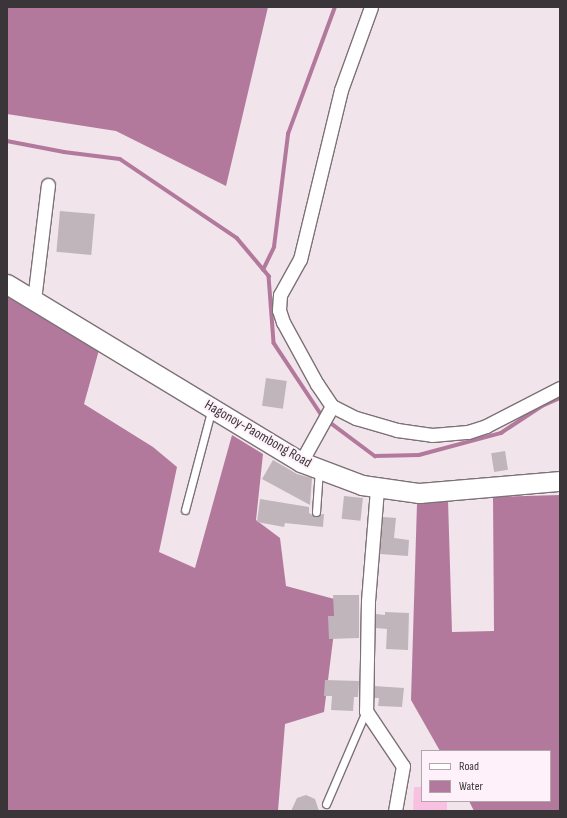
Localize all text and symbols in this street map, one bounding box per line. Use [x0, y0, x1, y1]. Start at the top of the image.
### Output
street label: Hagonoy-Paombong Road [202, 397, 314, 471]
legend [421, 750, 551, 802]
text: Road [459, 759, 479, 774]
text: Water [459, 779, 483, 794]

